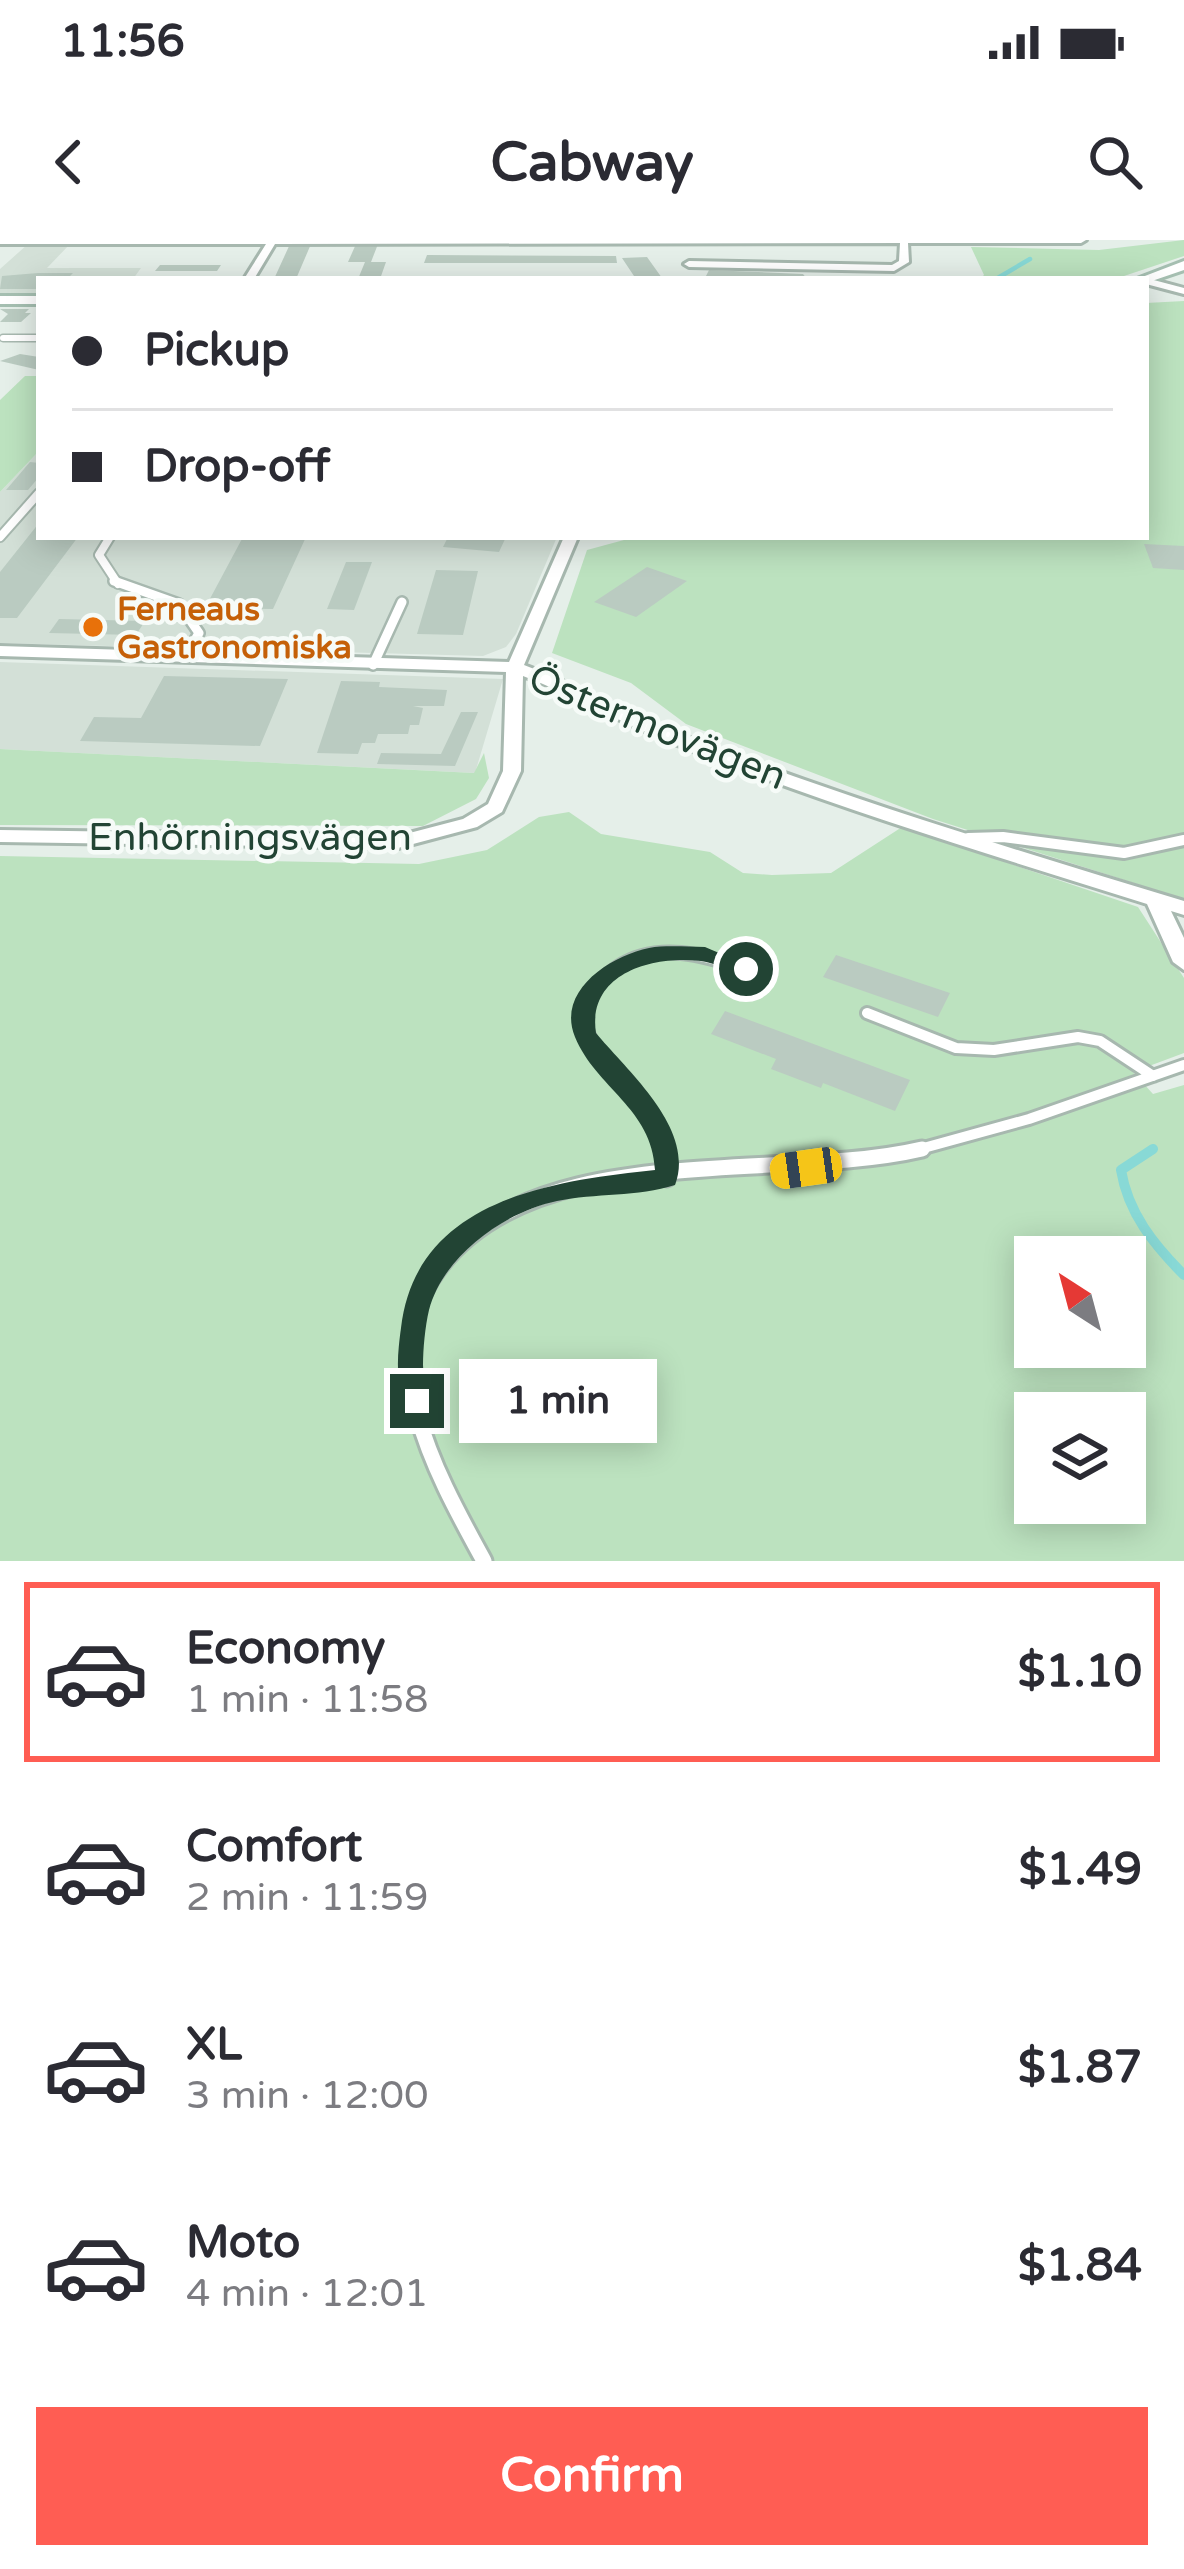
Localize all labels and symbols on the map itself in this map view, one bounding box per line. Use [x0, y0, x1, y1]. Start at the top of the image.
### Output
place label: Ferneaus Gastronomiska [117, 590, 352, 667]
marker: Ferneaus Gastronomiska [80, 614, 106, 640]
street label: Östermovägen [522, 654, 793, 800]
street label: Enhörningsvägen [88, 814, 412, 861]
route start [719, 942, 773, 996]
car [768, 1145, 844, 1191]
north arrow [1014, 1236, 1146, 1368]
callout: 1 min [459, 1359, 657, 1443]
route end [390, 1374, 444, 1428]

